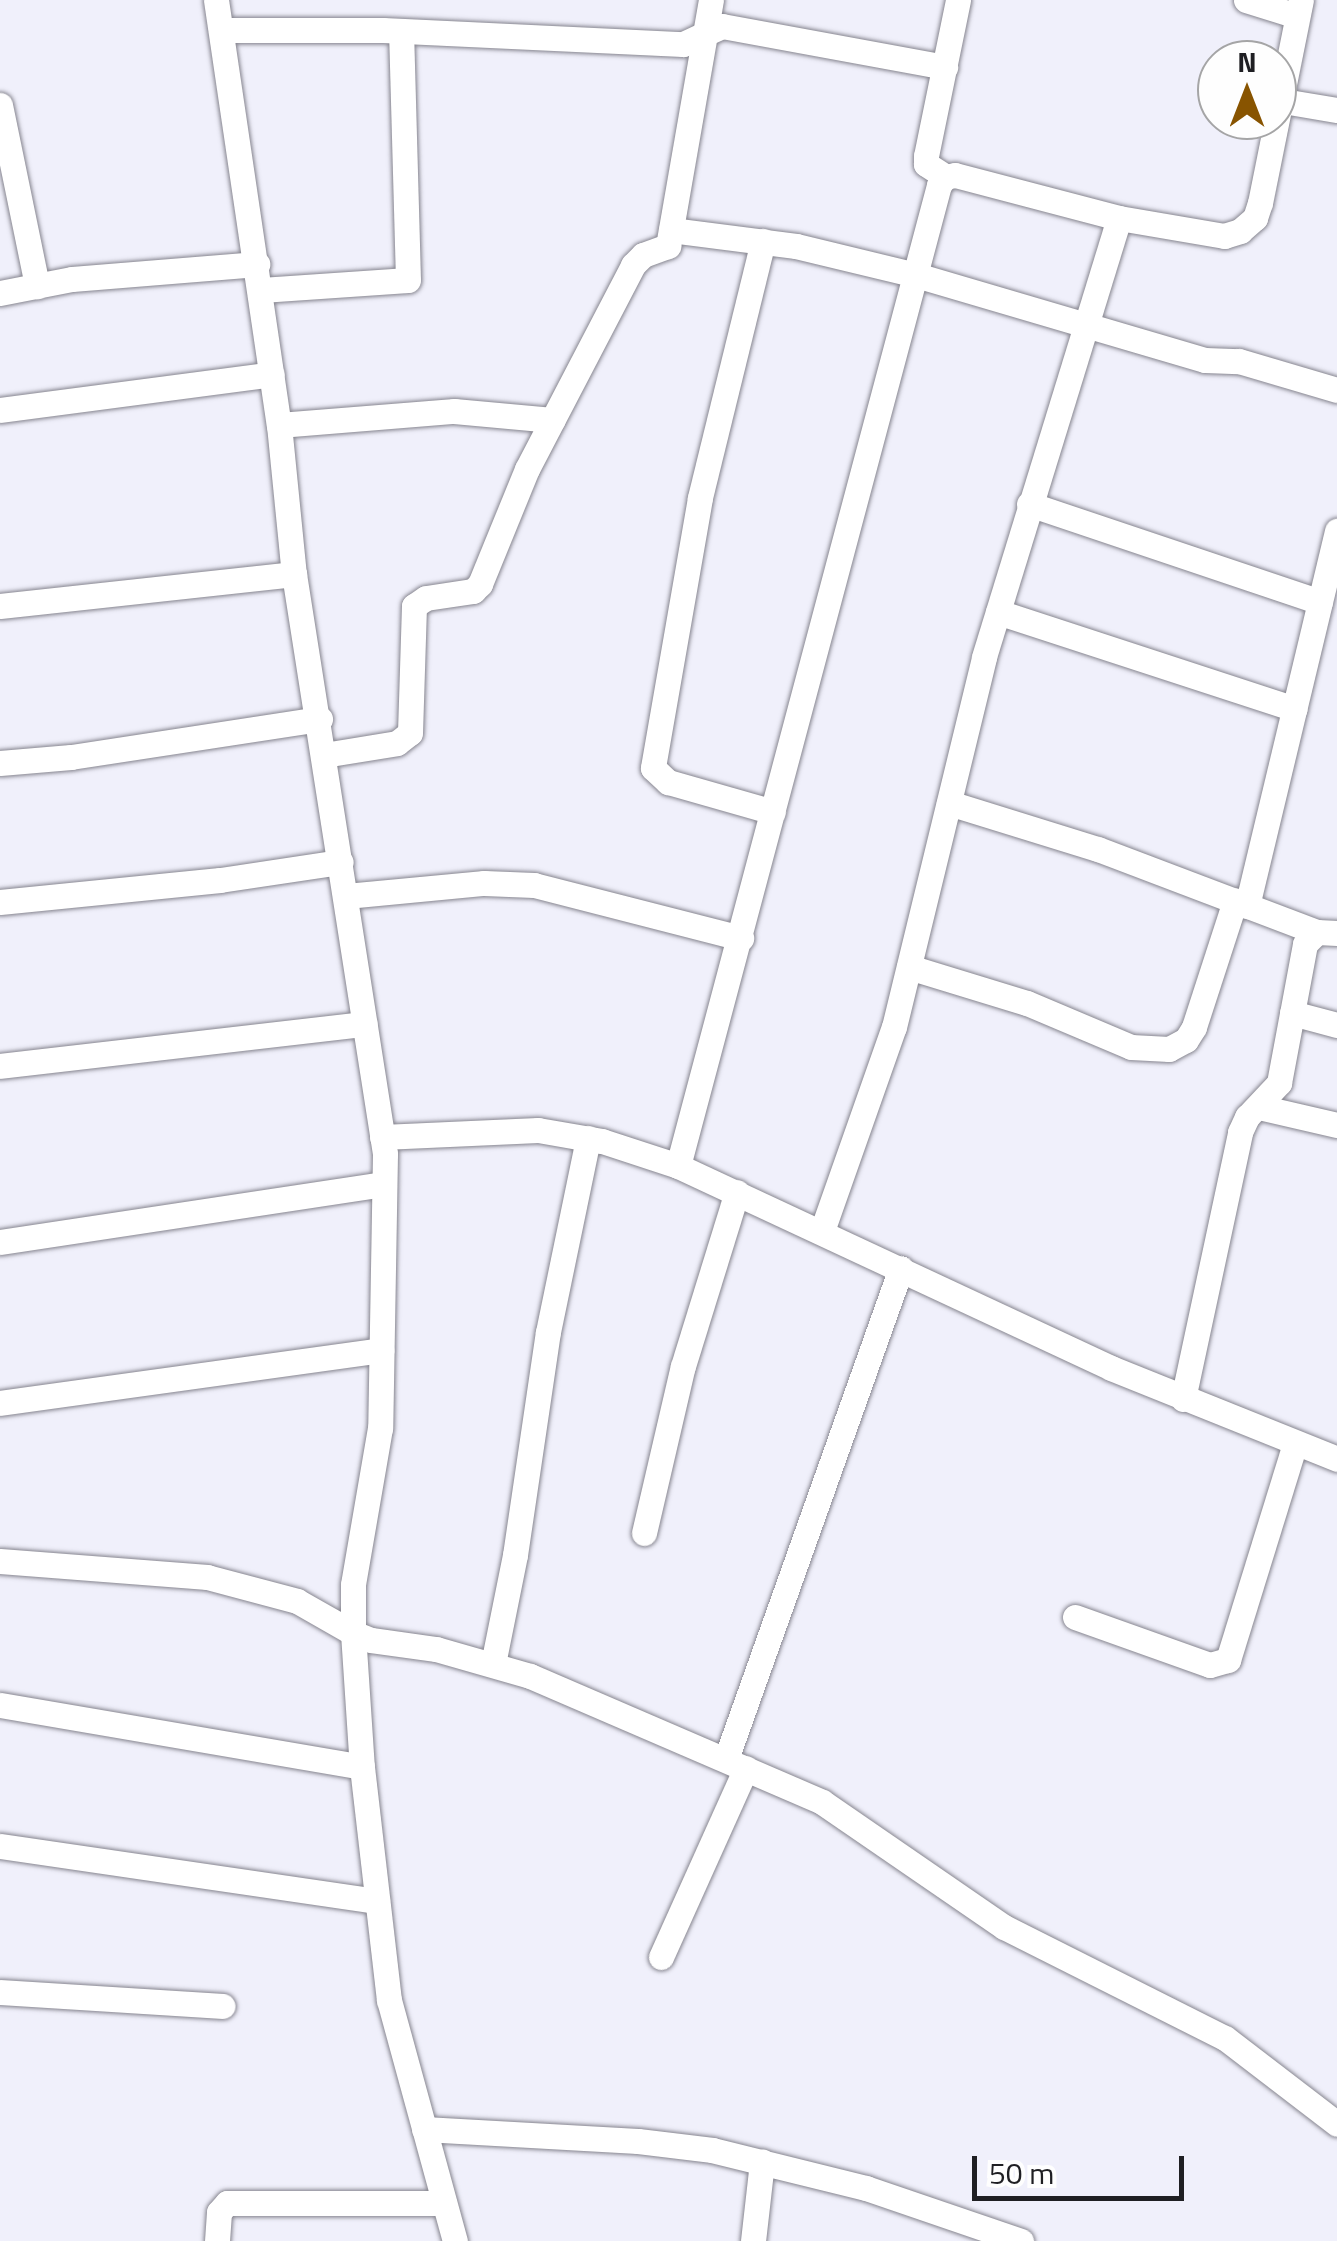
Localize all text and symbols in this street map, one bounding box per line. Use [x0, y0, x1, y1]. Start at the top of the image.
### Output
north arrow [1197, 40, 1297, 140]
text: N [1237, 40, 1257, 83]
scale bar [977, 2136, 1190, 2198]
text: 50 m [989, 2150, 1054, 2196]

